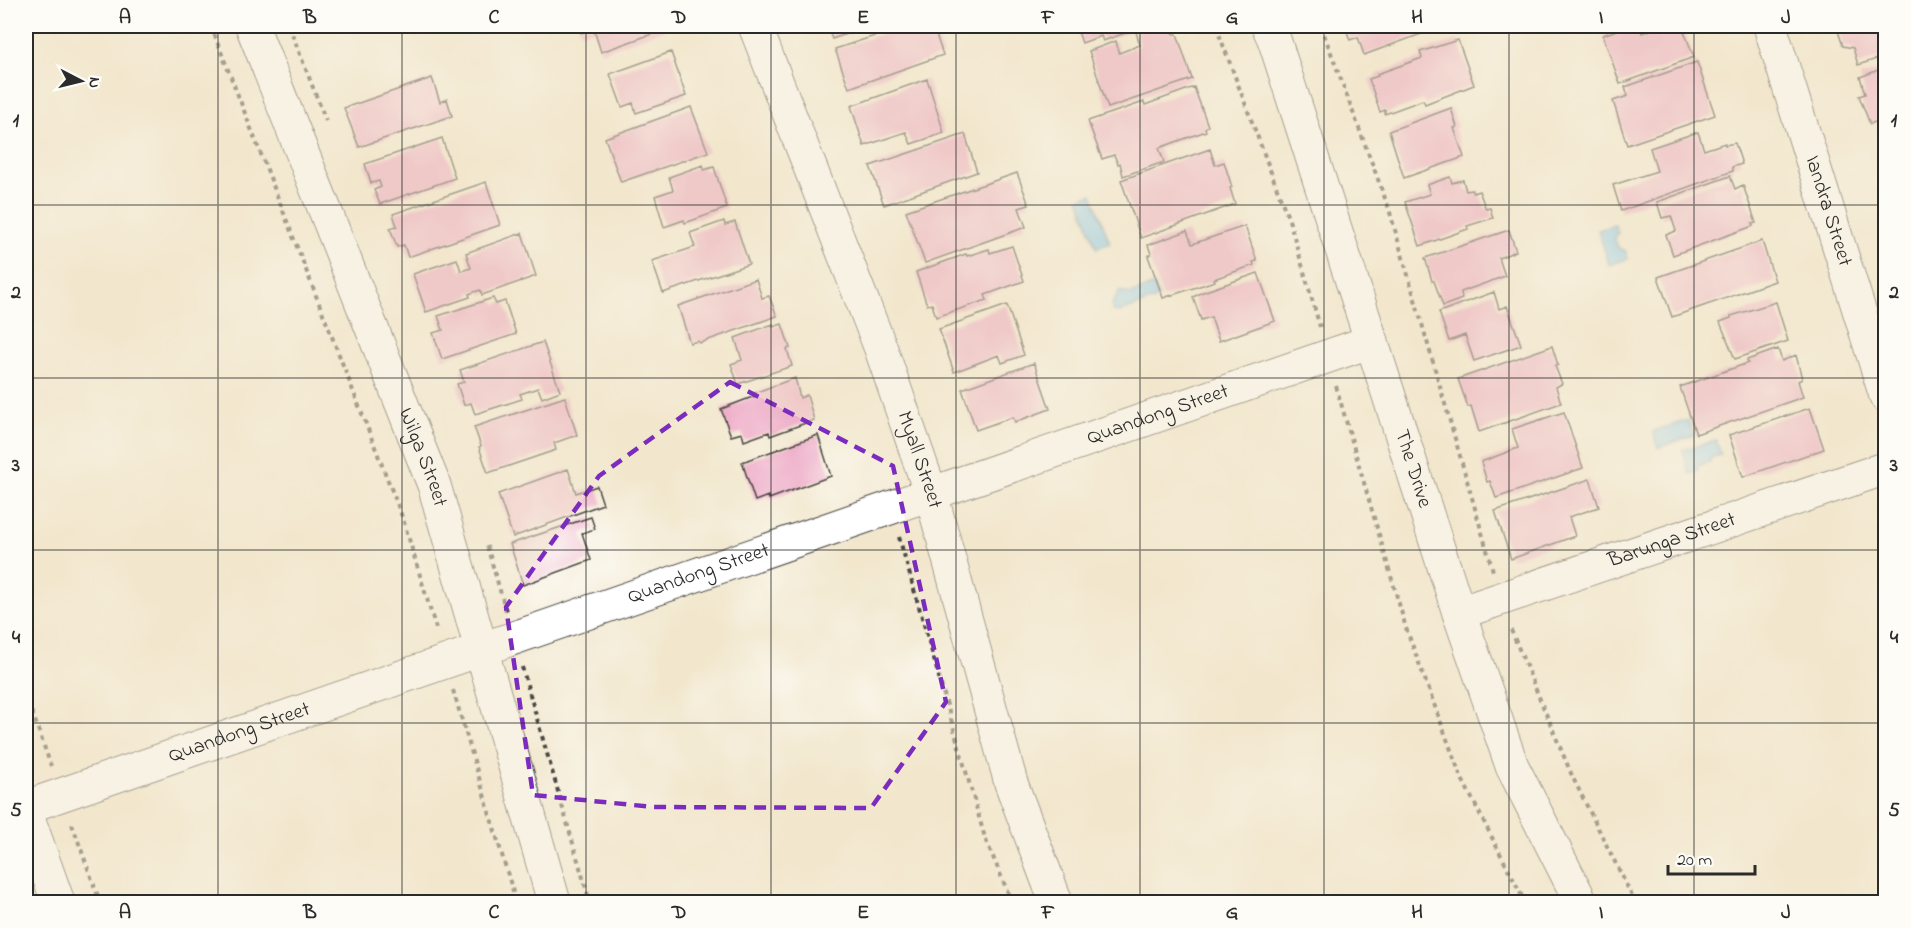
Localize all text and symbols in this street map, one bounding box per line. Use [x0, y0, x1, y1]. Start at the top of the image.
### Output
text: A [119, 4, 131, 33]
text: B [302, 4, 317, 33]
text: C [489, 4, 500, 33]
text: D [671, 4, 686, 33]
text: E [857, 4, 869, 33]
text: F [1041, 4, 1055, 33]
text: G [1226, 4, 1239, 33]
text: H [1411, 4, 1423, 33]
text: I [1599, 4, 1604, 33]
text: J [1781, 4, 1791, 33]
north arrow [51, 51, 111, 111]
text: N [81, 76, 106, 90]
text: 1 [13, 107, 20, 136]
text: 1 [1891, 107, 1898, 136]
street label: Iandra Street [1797, 152, 1859, 270]
text: 2 [10, 279, 21, 308]
text: 2 [1888, 279, 1899, 308]
street label: Quandong Street [1083, 377, 1233, 453]
street label: Wilga Street [390, 404, 455, 510]
street label: Myall Street [889, 407, 949, 512]
street label: The Drive [1386, 426, 1439, 512]
text: 3 [11, 452, 20, 481]
text: 3 [1889, 452, 1898, 481]
street label: Barunga Street [1603, 505, 1740, 577]
street label: Quandong Street [624, 536, 774, 612]
text: 4 [12, 624, 21, 653]
text: 4 [1890, 624, 1899, 653]
street label: Quandong Street [165, 695, 314, 771]
text: 5 [10, 797, 22, 826]
text: 5 [1888, 797, 1900, 826]
scale bar [1668, 838, 1755, 876]
text: 20 m [1677, 848, 1712, 874]
text: A [119, 899, 131, 928]
text: B [302, 899, 317, 928]
text: C [489, 899, 500, 928]
text: D [671, 899, 686, 928]
text: E [857, 899, 869, 928]
text: F [1041, 899, 1055, 928]
text: G [1226, 899, 1239, 928]
text: H [1411, 899, 1423, 928]
text: I [1599, 899, 1604, 928]
text: J [1781, 899, 1791, 928]

